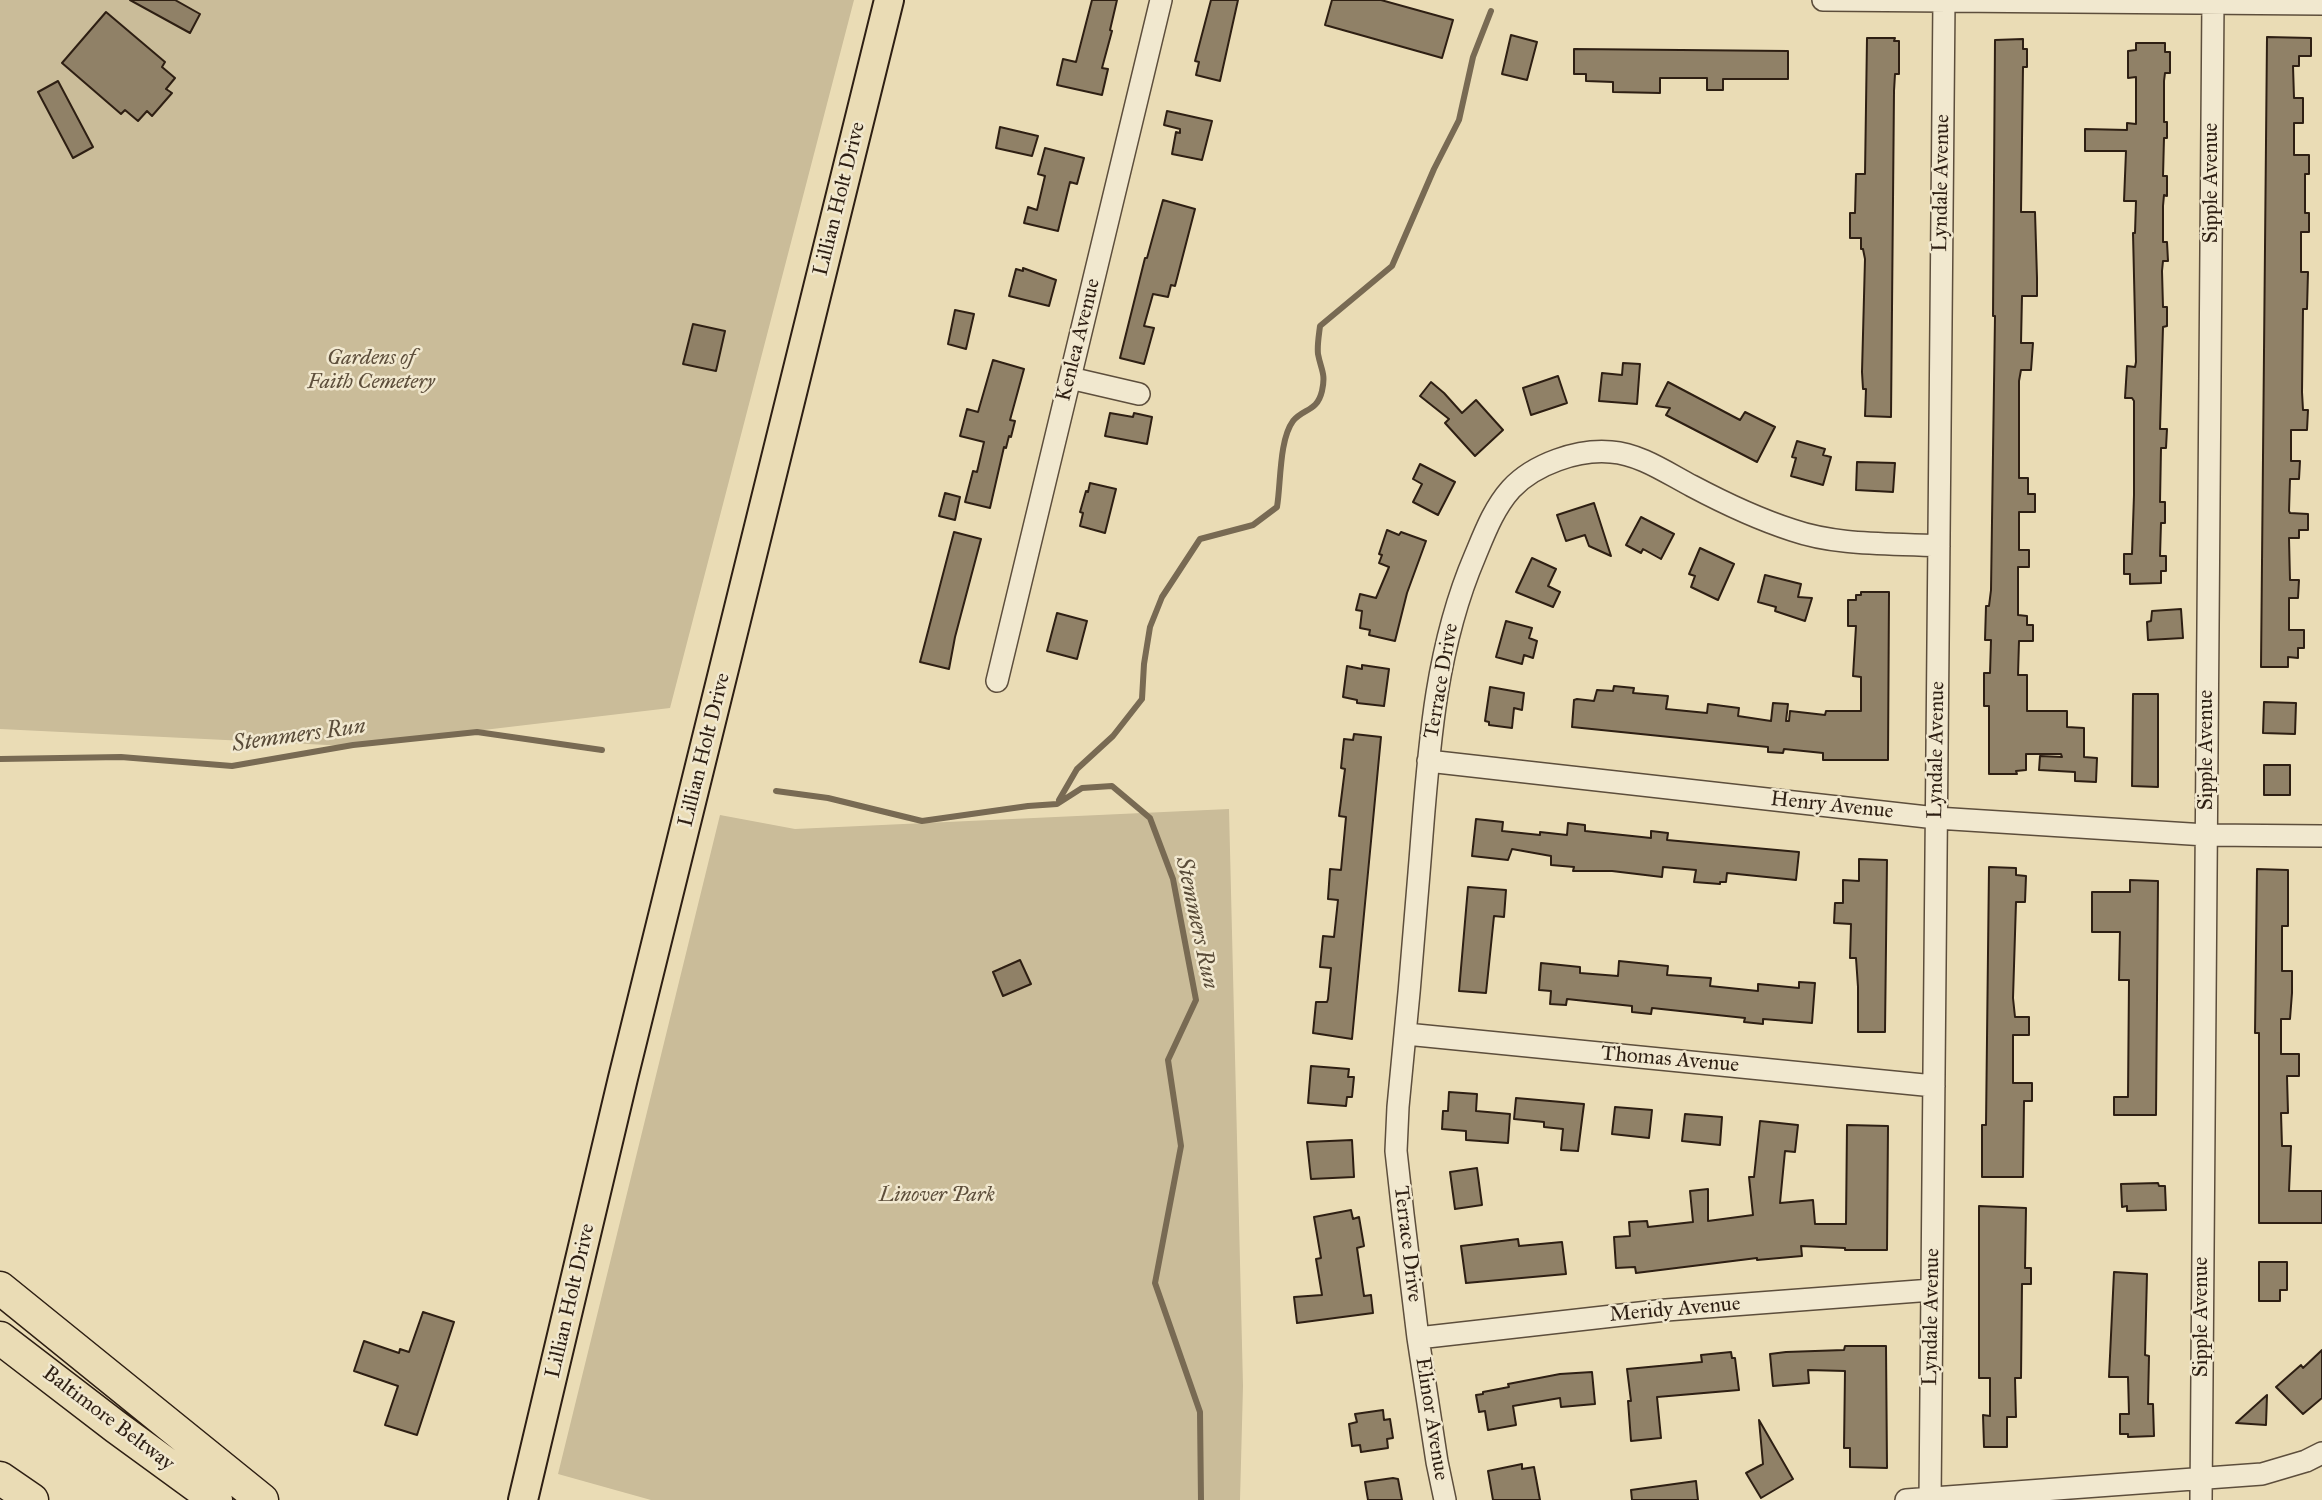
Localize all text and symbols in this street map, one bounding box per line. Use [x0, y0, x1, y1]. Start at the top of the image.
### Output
street label: Lyndale Avenue [1928, 114, 1956, 252]
street label: Lillian Holt Drive [809, 119, 871, 279]
street label: Sipple Avenue [2199, 123, 2225, 243]
street label: Kenlea Avenue [1052, 276, 1106, 404]
park label: Gardens of Faith Cemetery [307, 346, 435, 396]
street label: Terrace Drive [1419, 621, 1465, 741]
street label: Lillian Holt Drive [674, 670, 736, 830]
street label: Lyndale Avenue [1923, 681, 1951, 819]
street label: Sipple Avenue [2194, 690, 2220, 810]
water label: Stemmers Run [230, 713, 368, 759]
street label: Henry Avenue [1769, 787, 1895, 825]
water label: Stemmers Run [1169, 854, 1223, 992]
street label: Thomas Avenue [1600, 1041, 1740, 1079]
park label: Linover Park [879, 1183, 995, 1209]
street label: Terrace Drive [1387, 1185, 1427, 1303]
street label: Lillian Holt Drive [541, 1221, 601, 1381]
street label: Lyndale Avenue [1918, 1248, 1946, 1386]
street label: Sipple Avenue [2189, 1257, 2215, 1377]
street label: Meridy Avenue [1608, 1292, 1742, 1328]
street label: Elinor Avenue [1409, 1356, 1453, 1482]
street label: Baltimore Beltway [37, 1361, 179, 1477]

